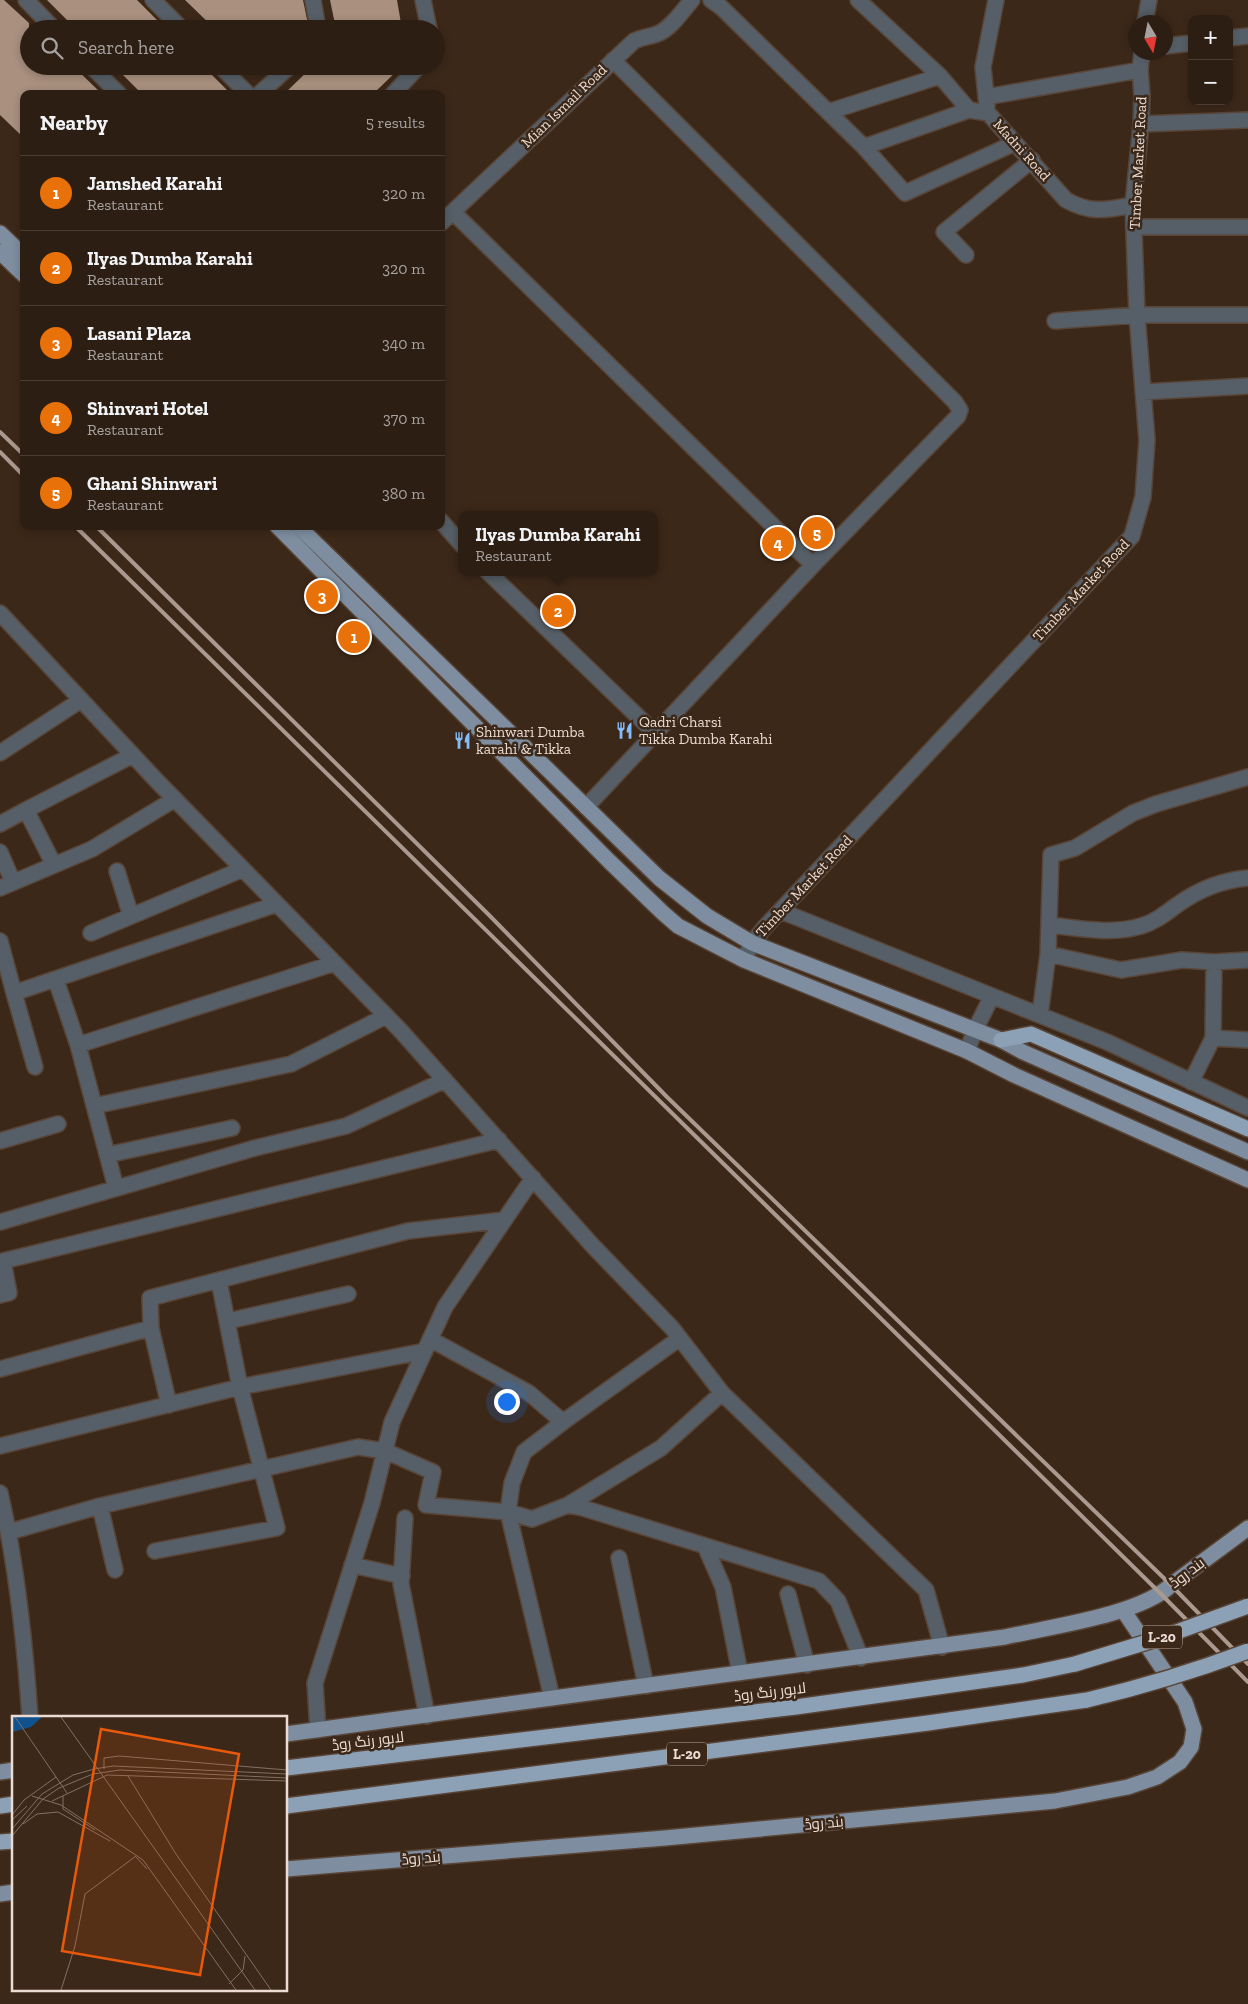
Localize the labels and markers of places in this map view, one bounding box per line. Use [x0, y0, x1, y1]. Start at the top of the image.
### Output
pin: 5 [801, 514, 833, 552]
pin: 4 [762, 524, 794, 562]
pin: 3 [306, 577, 338, 615]
pin: 2 [542, 592, 574, 630]
pin: 1 [338, 618, 370, 656]
place label: Qadri Charsi Tikka Dumba Karahi [639, 713, 772, 748]
restaurant icon: Qadri Charsi Tikka Dumba Karahi [615, 721, 635, 741]
place label: Shinwari Dumba karahi & Tikka [476, 723, 585, 758]
restaurant icon: Shinwari Dumba karahi & Tikka [452, 731, 472, 751]

